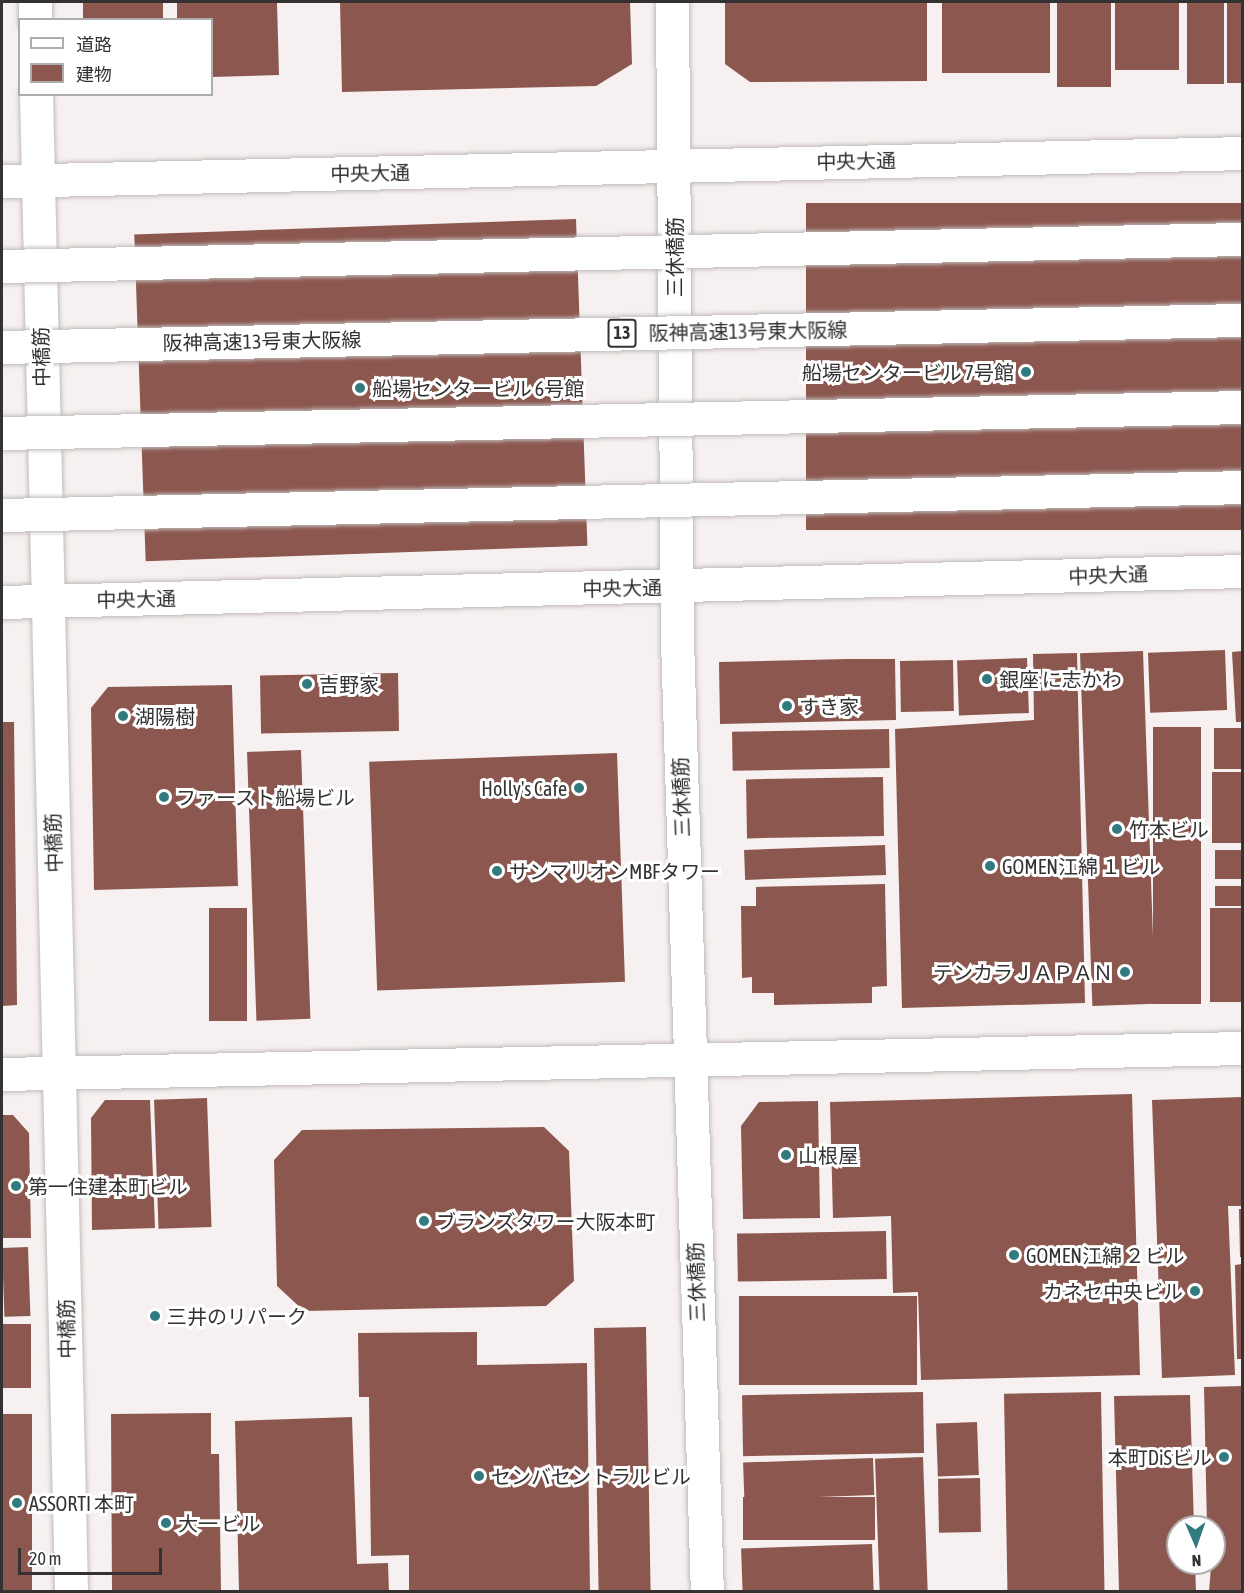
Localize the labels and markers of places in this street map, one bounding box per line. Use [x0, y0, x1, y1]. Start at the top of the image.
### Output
place label: 船場センタービル 7号館 [802, 360, 1014, 384]
marker: 船場センタービル 7号館 [1019, 365, 1033, 379]
place label: 船場センタービル 6号館 [372, 376, 584, 400]
marker: 船場センタービル 6号館 [353, 381, 367, 395]
place label: 銀座 に志かわ [999, 667, 1122, 691]
place label: 吉野家 [319, 672, 379, 696]
marker: 銀座 に志かわ [980, 672, 994, 686]
marker: 吉野家 [300, 677, 314, 691]
place label: すき家 [799, 694, 859, 718]
marker: すき家 [780, 699, 794, 713]
place label: 湖陽樹 [135, 704, 195, 728]
marker: 湖陽樹 [116, 709, 130, 723]
place label: Holly's Cafe [481, 776, 567, 800]
marker: Holly's Cafe [572, 781, 586, 795]
place label: ファースト船場ビル [176, 785, 356, 809]
marker: ファースト船場ビル [157, 790, 171, 804]
place label: 竹本ビル [1129, 817, 1209, 841]
marker: 竹本ビル [1110, 822, 1124, 836]
place label: GOMEN江綿 １ビル [1002, 854, 1161, 878]
place label: サンマリオンMBFタワー [509, 859, 720, 883]
marker: GOMEN江綿 １ビル [983, 859, 997, 873]
marker: サンマリオンMBFタワー [490, 864, 504, 878]
place label: テンカラＪＡＰＡＮ [933, 960, 1113, 984]
marker: テンカラＪＡＰＡＮ [1118, 965, 1132, 979]
place label: 山根屋 [798, 1143, 858, 1167]
marker: 山根屋 [779, 1148, 793, 1162]
place label: 第一住建本町ビル [28, 1174, 188, 1198]
marker: 第一住建本町ビル [9, 1179, 23, 1193]
place label: ブランズタワー大阪本町 [436, 1209, 656, 1233]
marker: ブランズタワー大阪本町 [417, 1214, 431, 1228]
place label: GOMEN江綿 ２ビル [1026, 1243, 1185, 1267]
marker: GOMEN江綿 ２ビル [1007, 1248, 1021, 1262]
place label: カネセ中央ビル [1043, 1279, 1183, 1303]
marker: カネセ中央ビル [1188, 1284, 1202, 1298]
place label: 三井のリパーク [167, 1304, 307, 1328]
marker: 三井のリパーク [148, 1309, 162, 1323]
place label: 本町DiSビル [1108, 1445, 1212, 1469]
marker: 本町DiSビル [1217, 1450, 1231, 1464]
place label: センバセントラルビル [491, 1464, 691, 1488]
marker: センバセントラルビル [472, 1469, 486, 1483]
place label: ASSORTI 本町 [29, 1491, 134, 1515]
marker: ASSORTI 本町 [10, 1496, 24, 1510]
place label: 大一 ビル [178, 1511, 261, 1535]
marker: 大一 ビル [159, 1516, 173, 1530]

